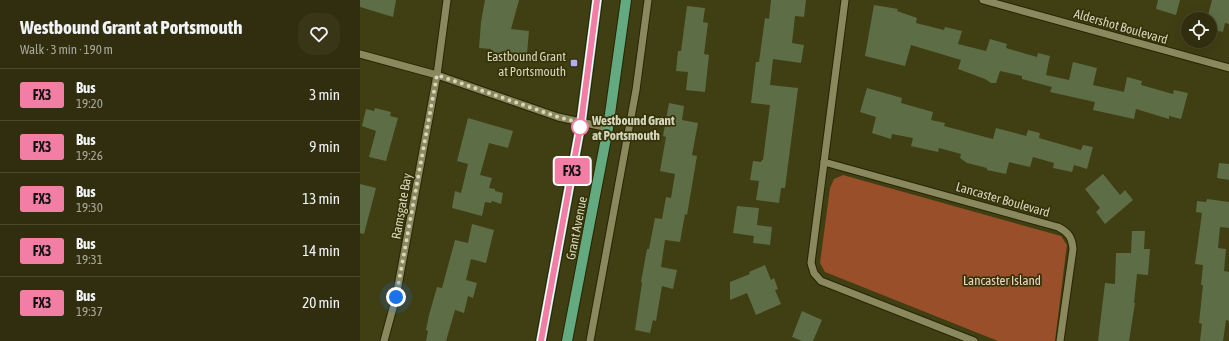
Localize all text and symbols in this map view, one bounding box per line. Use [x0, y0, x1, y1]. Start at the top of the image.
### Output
street label: Aldershot Boulevard [1072, 6, 1170, 47]
map controls [1181, 12, 1217, 48]
button: locate [1181, 12, 1217, 48]
button: heart [298, 13, 340, 55]
text: Westbound Grant at Portsmouth [20, 16, 242, 38]
text: Walk · 3 min · 190 m [20, 42, 113, 57]
place label: Eastbound Grant at Portsmouth [487, 49, 566, 79]
marker: Eastbound Grant at Portsmouth [569, 58, 579, 68]
text: Bus [76, 79, 96, 96]
text: 3 min [309, 86, 340, 103]
text: FX3 [33, 87, 51, 103]
text: 19:20 [76, 96, 103, 111]
place label: Westbound Grant at Portsmouth [591, 113, 675, 143]
marker: Westbound Grant at Portsmouth [571, 118, 589, 136]
text: Bus [76, 131, 96, 148]
text: 9 min [309, 138, 340, 155]
text: FX3 [33, 139, 51, 155]
text: 19:26 [76, 148, 103, 163]
line badge: FX3 [549, 158, 595, 184]
text: FX3 [563, 163, 581, 179]
street label: Ramsgate Bay [388, 171, 415, 240]
street label: Lancaster Boulevard [954, 179, 1051, 220]
text: Bus [76, 183, 96, 200]
text: 13 min [302, 190, 340, 207]
text: FX3 [33, 191, 51, 207]
street label: Grant Avenue [563, 195, 590, 261]
text: 19:30 [76, 200, 103, 215]
text: Bus [76, 235, 96, 252]
text: 14 min [302, 242, 340, 259]
text: FX3 [33, 243, 51, 259]
text: 19:31 [76, 252, 103, 267]
park label: Lancaster Island [963, 273, 1041, 288]
text: Bus [76, 287, 96, 304]
your location [386, 287, 406, 307]
text: 20 min [302, 294, 340, 311]
text: FX3 [33, 295, 51, 311]
text: 19:37 [76, 304, 103, 319]

